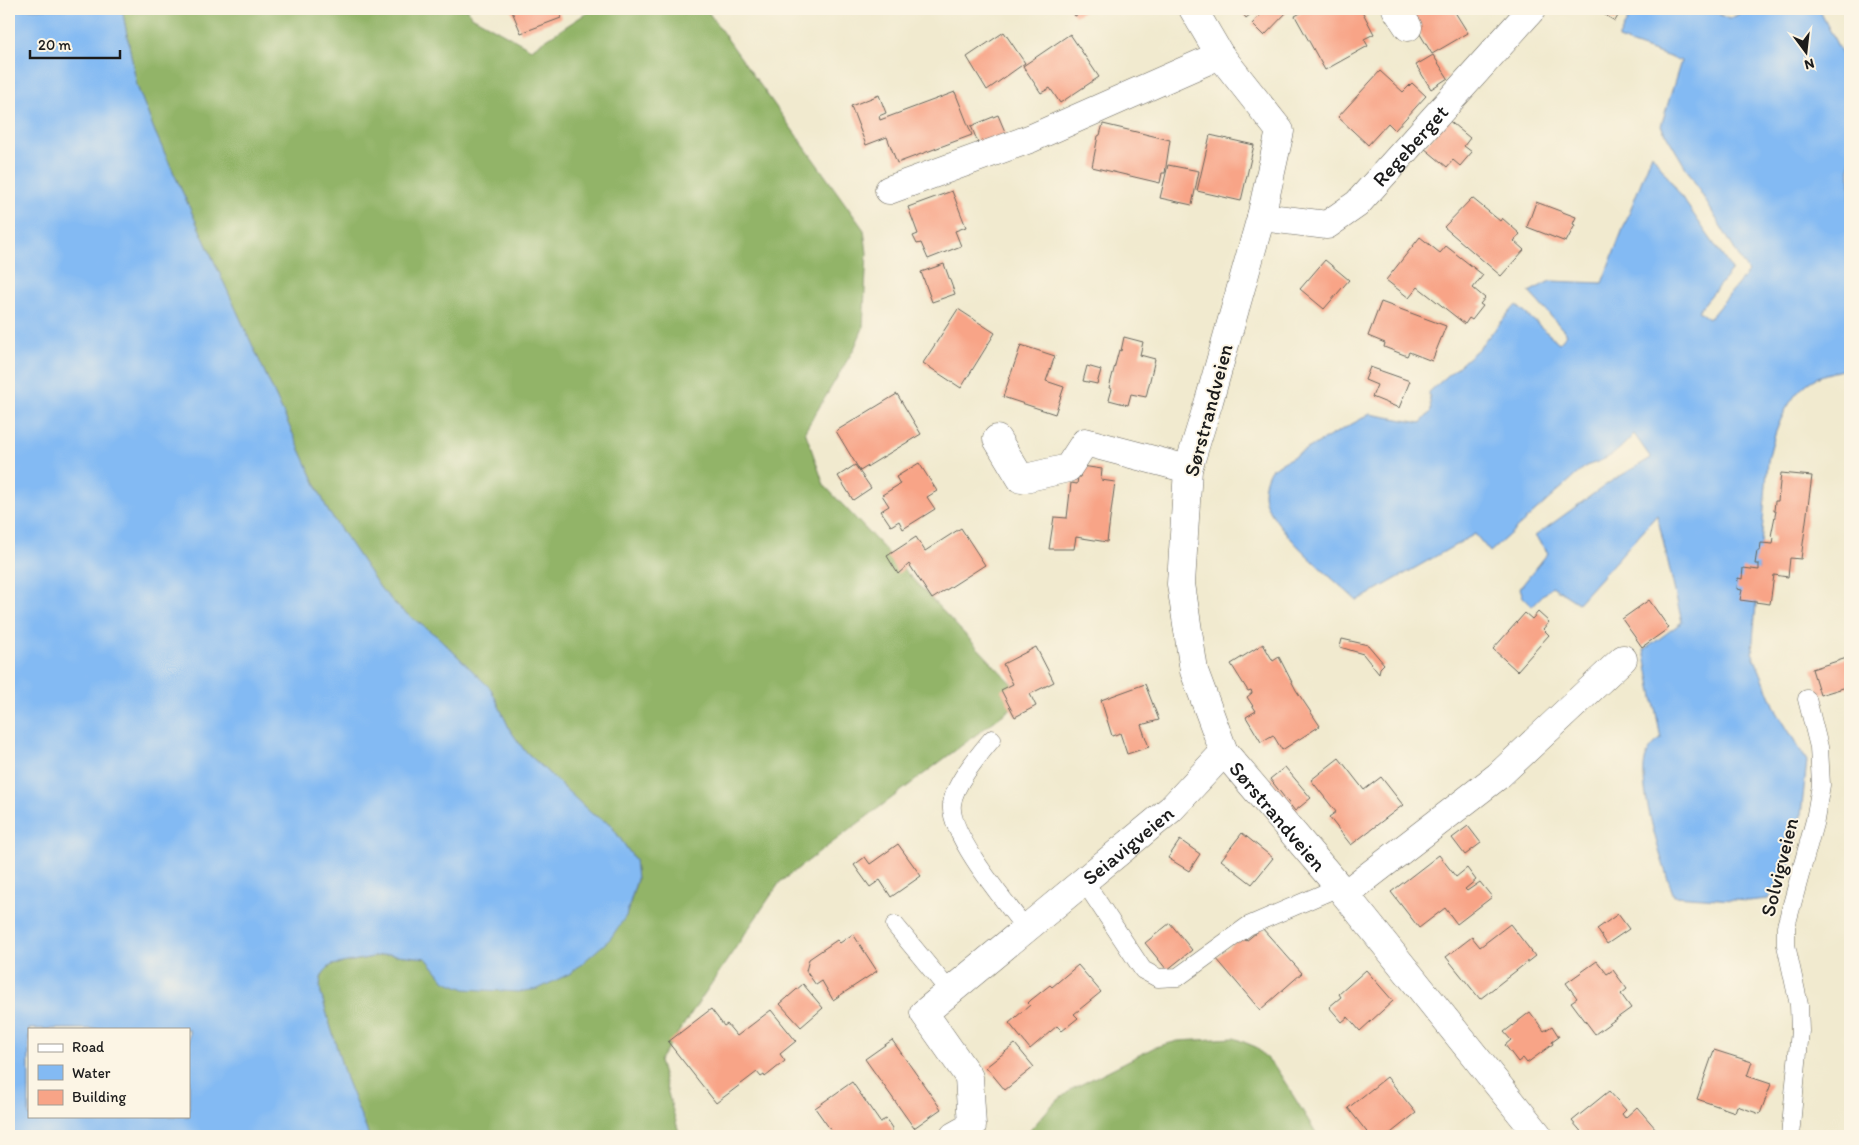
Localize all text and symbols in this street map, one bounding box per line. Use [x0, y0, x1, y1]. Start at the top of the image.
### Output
scale bar [30, 28, 120, 60]
north arrow [1782, 28, 1832, 78]
text: 20 m [38, 36, 72, 54]
text: N [1802, 55, 1816, 74]
street label: Regeberget [1367, 99, 1453, 191]
street label: Sørstrandveien [1178, 341, 1238, 479]
street label: Sørstrandveien [1225, 756, 1332, 876]
street label: Seiavigveien [1077, 800, 1178, 890]
street label: Solvigveien [1755, 815, 1803, 919]
legend [28, 1028, 190, 1118]
text: Road [72, 1038, 105, 1056]
text: Water [72, 1064, 111, 1082]
text: Building [72, 1088, 126, 1106]

